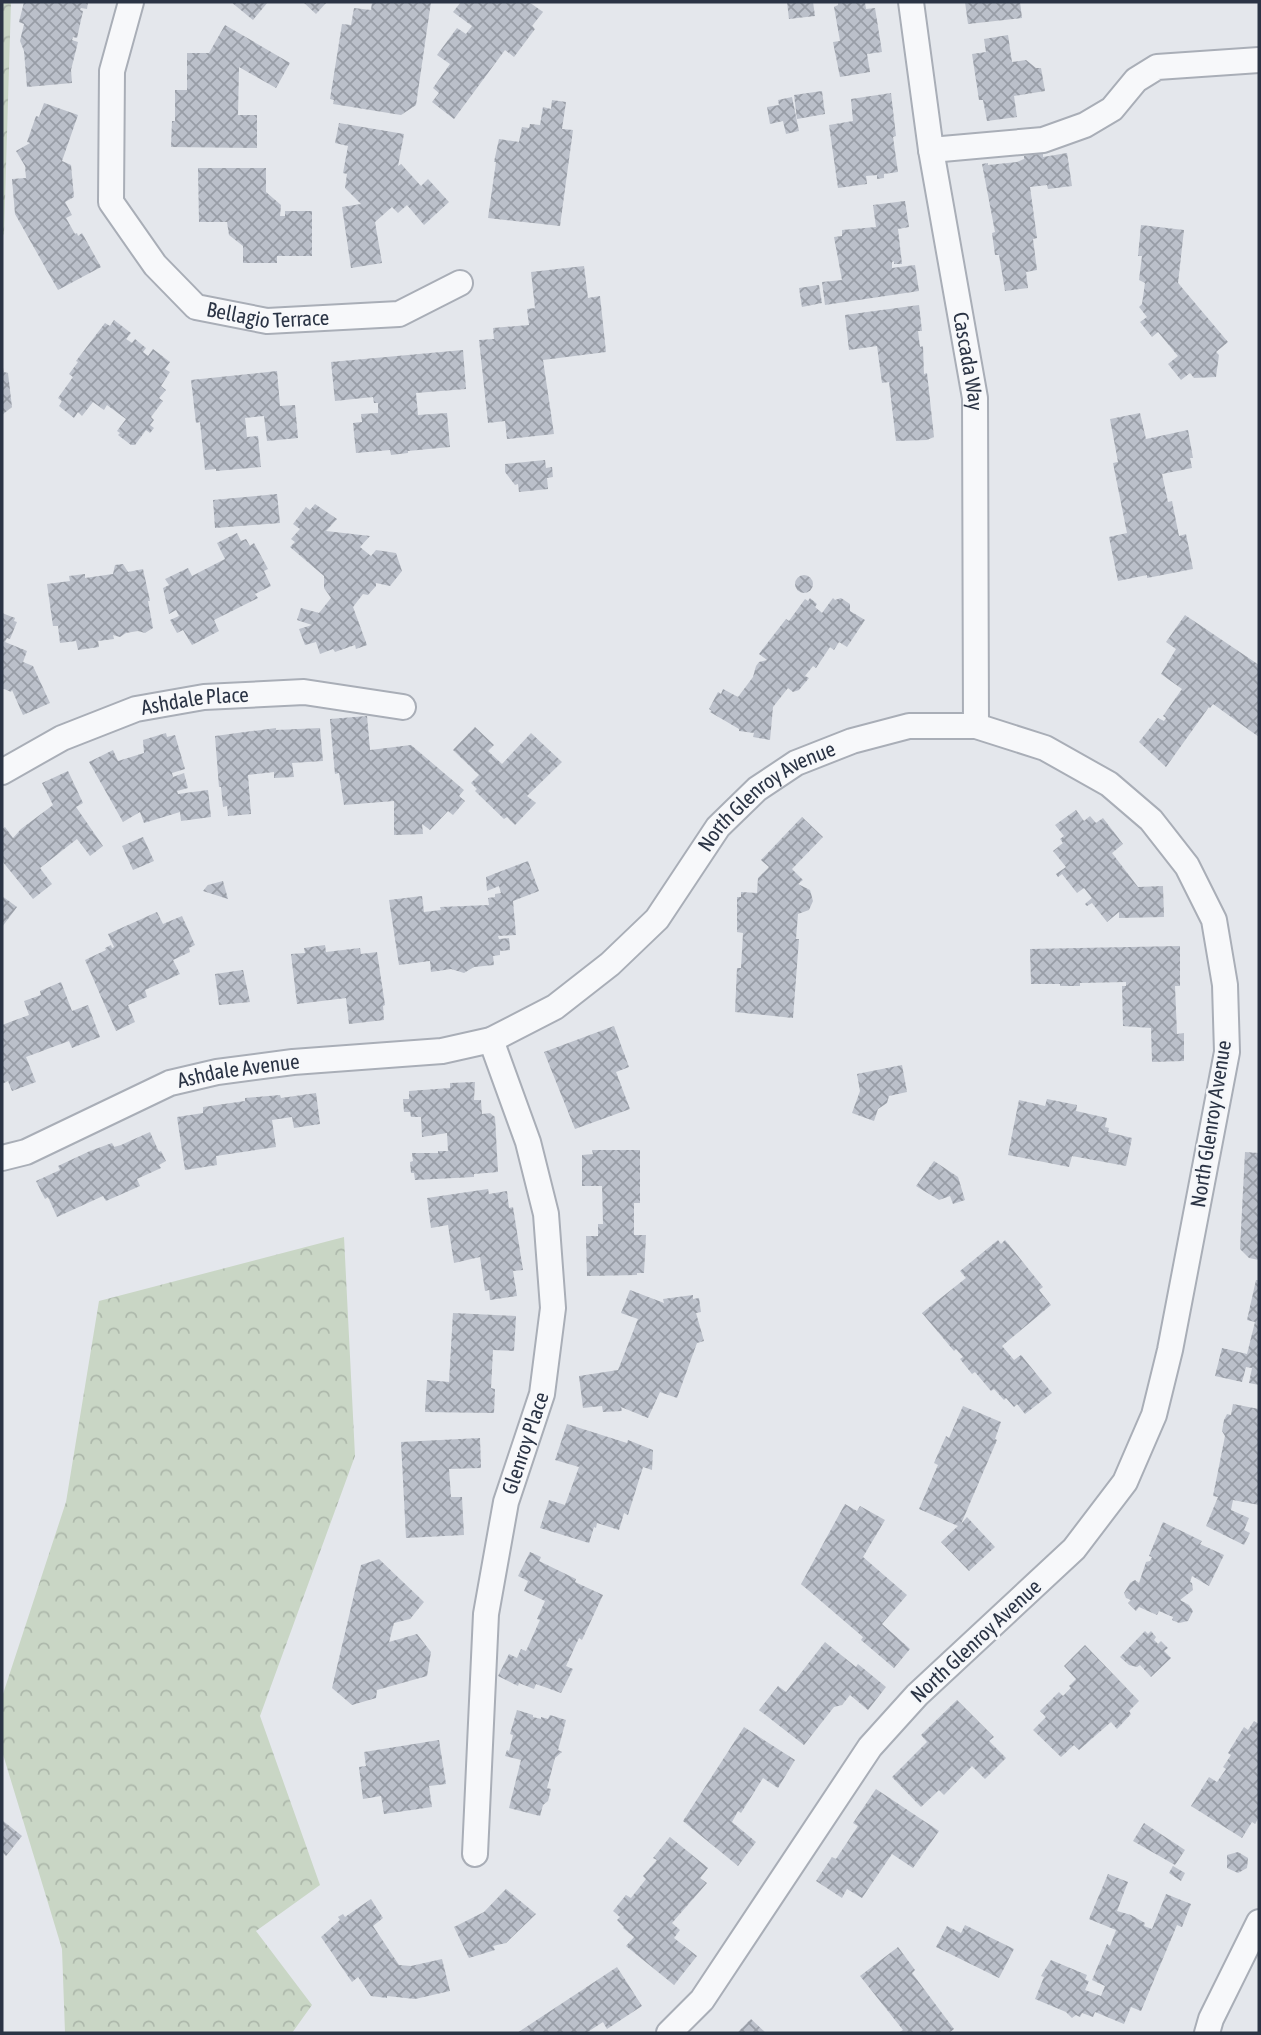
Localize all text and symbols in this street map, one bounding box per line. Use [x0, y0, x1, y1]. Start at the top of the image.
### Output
street label: Bellagio Terrace [205, 296, 330, 332]
street label: Cascada Way [949, 310, 989, 411]
street label: Ashdale Place [139, 682, 249, 719]
street label: North Glenroy Avenue [692, 736, 838, 855]
street label: North Glenroy Avenue [1185, 1038, 1235, 1209]
street label: Ashdale Avenue [175, 1049, 300, 1092]
street label: Glenroy Place [496, 1389, 553, 1497]
street label: North Glenroy Avenue [905, 1574, 1045, 1707]

